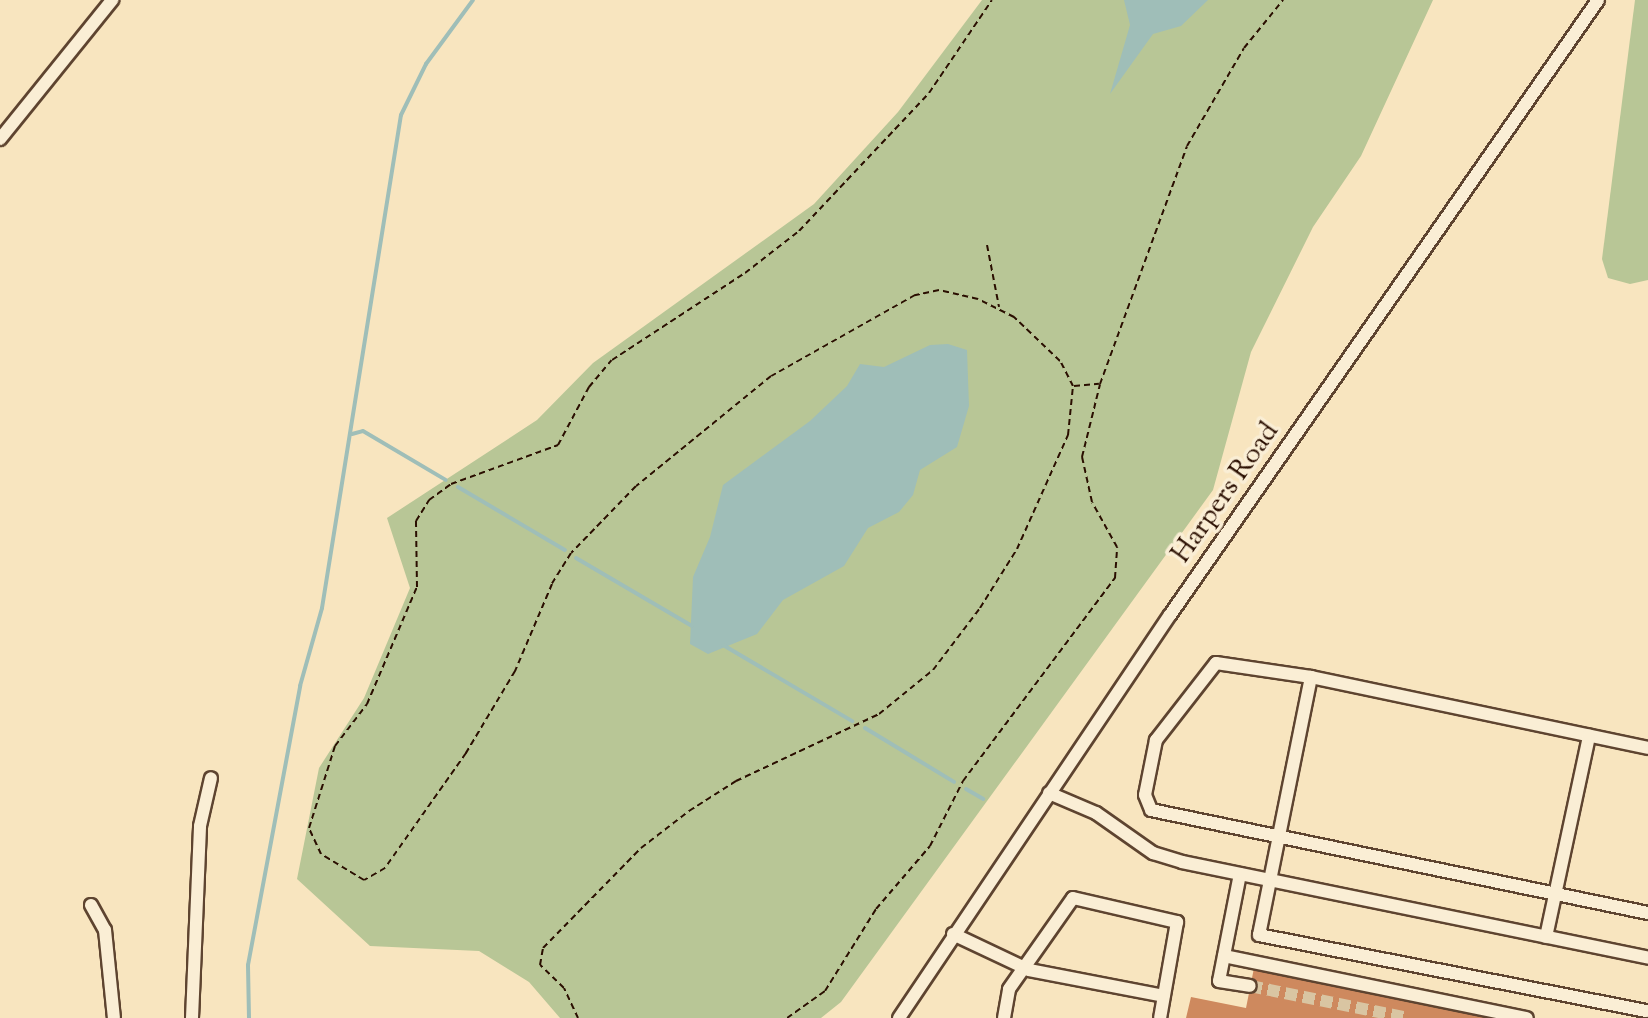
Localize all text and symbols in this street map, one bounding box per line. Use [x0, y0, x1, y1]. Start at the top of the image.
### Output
street label: Harpers Road [1165, 416, 1287, 570]

